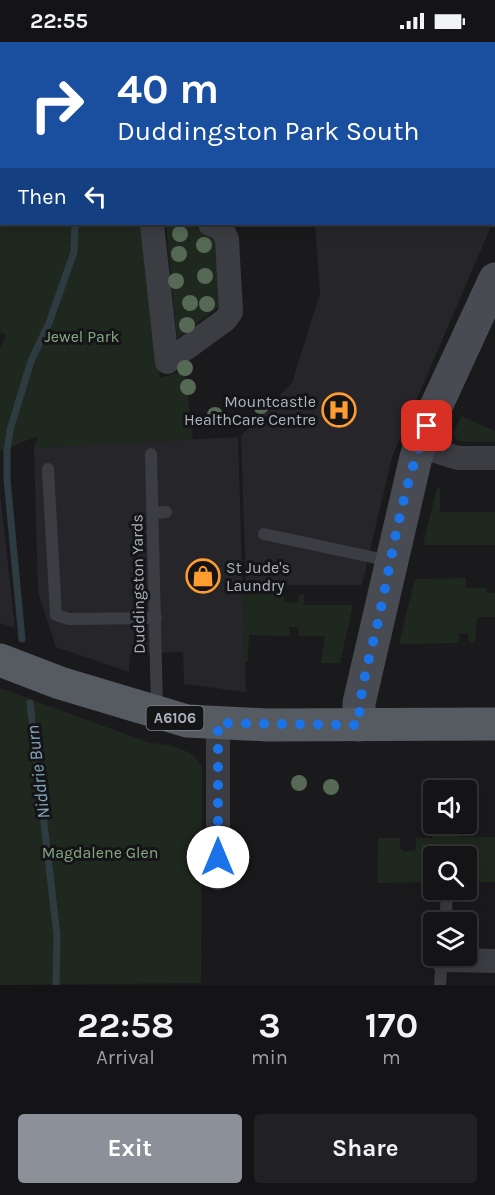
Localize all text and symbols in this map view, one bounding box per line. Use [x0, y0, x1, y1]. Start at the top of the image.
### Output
text: 22:55 [30, 8, 88, 34]
text: 40 m [117, 64, 219, 114]
icon: right [18, 66, 96, 144]
text: Duddingston Park South [117, 115, 420, 147]
icon: left [79, 180, 112, 213]
text: Then [18, 184, 67, 210]
park label: Jewel Park [44, 327, 120, 346]
place label: Mountcastle HealthCare Centre [184, 392, 316, 429]
hospital icon: Mountcastle HealthCare Centre [321, 392, 357, 428]
pin [401, 400, 452, 451]
icon: arrive [410, 409, 443, 442]
street label: Duddingston Yards [127, 514, 149, 654]
shop icon: St Jude's Laundry [185, 558, 221, 594]
place label: St Jude's Laundry [226, 558, 290, 595]
road number: A6106 [146, 706, 204, 730]
water label: Niddrie Burn [21, 724, 55, 820]
map controls [423, 780, 477, 966]
button: sound [423, 780, 477, 834]
position arrow [186, 825, 250, 889]
park label: Magdalene Glen [42, 843, 158, 862]
button: search [423, 846, 477, 900]
button: layers [423, 912, 477, 966]
text: 22:58 [77, 1004, 174, 1046]
text: 3 [258, 1004, 281, 1046]
text: 170 [365, 1004, 418, 1046]
text: Arrival [96, 1046, 155, 1069]
text: min [251, 1046, 288, 1069]
text: m [382, 1046, 401, 1069]
button: Exit [18, 1114, 242, 1183]
button: Share [254, 1114, 477, 1183]

